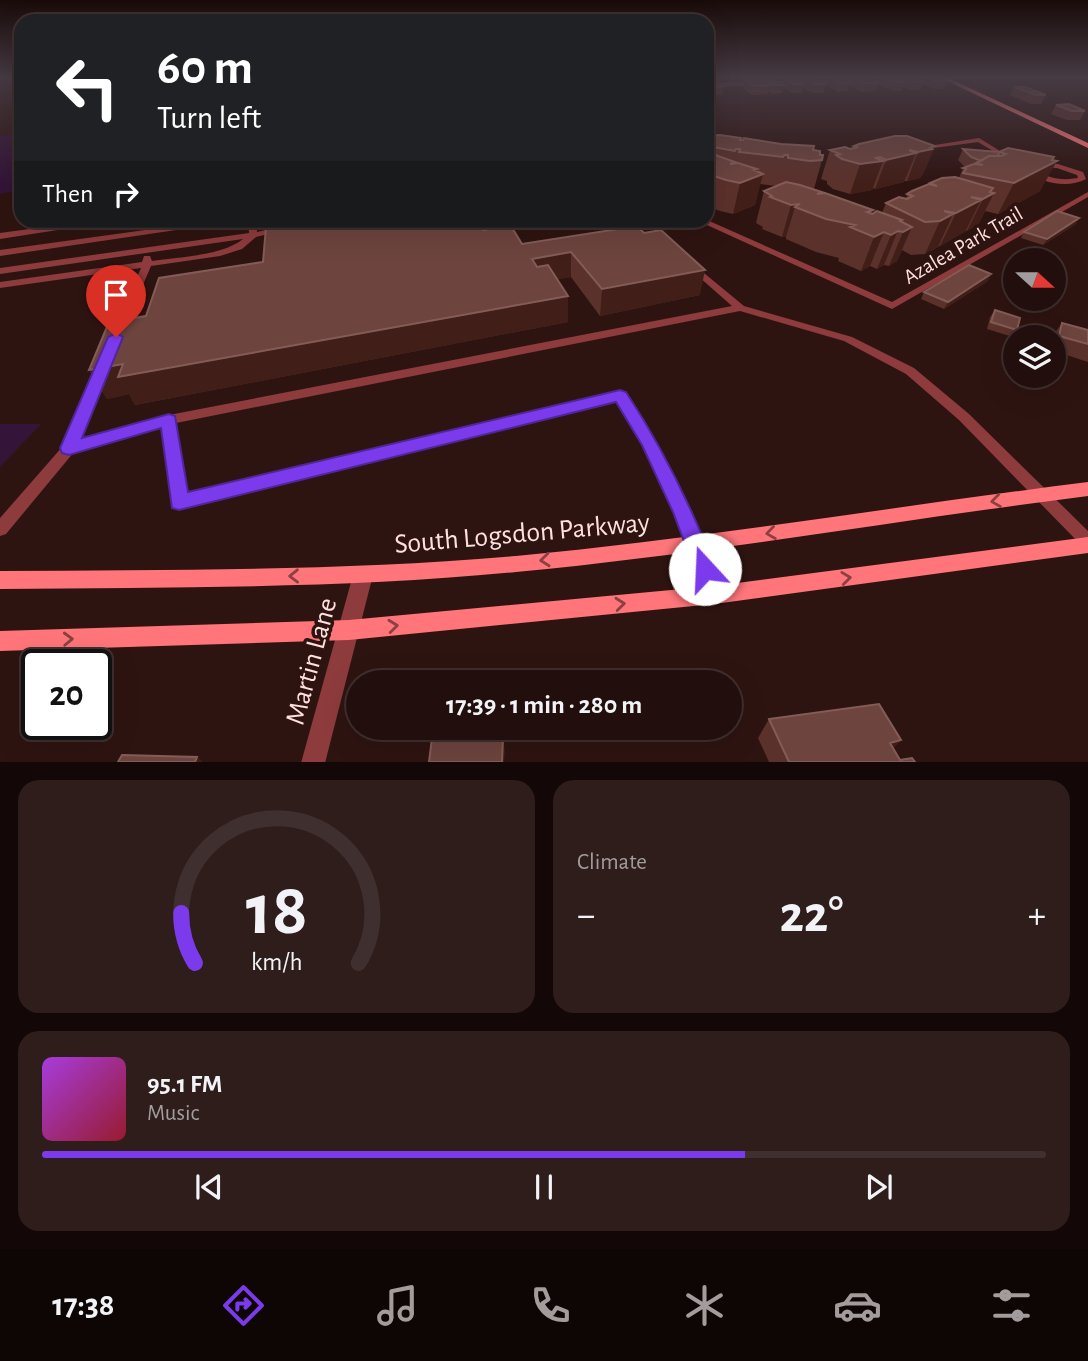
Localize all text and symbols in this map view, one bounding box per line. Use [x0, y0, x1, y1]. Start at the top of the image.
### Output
icon: left [42, 42, 133, 133]
text: 60 m [157, 44, 253, 93]
text: Turn left [157, 102, 261, 134]
icon: right [107, 175, 145, 213]
text: Then [42, 181, 93, 207]
street label: Azalea Park Trail [900, 203, 1026, 288]
north arrow [1003, 248, 1066, 312]
map controls [1003, 248, 1066, 388]
pin [86, 265, 146, 337]
icon: arrive [97, 276, 135, 314]
button: layers [1003, 325, 1066, 388]
one-way arrow [990, 493, 1002, 508]
street label: South Logsdon Parkway [393, 509, 651, 559]
one-way arrow [765, 525, 777, 540]
position arrow [668, 532, 742, 606]
one-way arrow [539, 553, 551, 568]
one-way arrow [288, 568, 298, 584]
one-way arrow [840, 570, 852, 585]
street label: Martin Lane [282, 595, 342, 728]
one-way arrow [615, 597, 626, 612]
one-way arrow [388, 619, 399, 634]
one-way arrow [63, 631, 74, 647]
speed limit sign: 20 [21, 649, 112, 740]
text: 17:39 · 1 min · 280 m [446, 692, 642, 718]
text: Climate [577, 851, 647, 874]
text: 18 [245, 875, 308, 948]
text: 22° [779, 889, 844, 941]
text: − [577, 897, 595, 935]
text: + [1028, 897, 1046, 935]
text: km/h [251, 949, 302, 974]
text: 95.1 FM [147, 1071, 222, 1097]
text: Music [147, 1102, 199, 1125]
icon: previous [190, 1168, 228, 1206]
icon: pause [525, 1168, 563, 1206]
icon: next [860, 1168, 898, 1206]
icon: directions [219, 1281, 268, 1330]
icon: music [373, 1281, 422, 1330]
icon: phone [526, 1281, 575, 1330]
icon: climate [680, 1281, 729, 1330]
icon: car [833, 1281, 882, 1330]
icon: filters [987, 1281, 1036, 1330]
text: 17:38 [52, 1289, 115, 1321]

